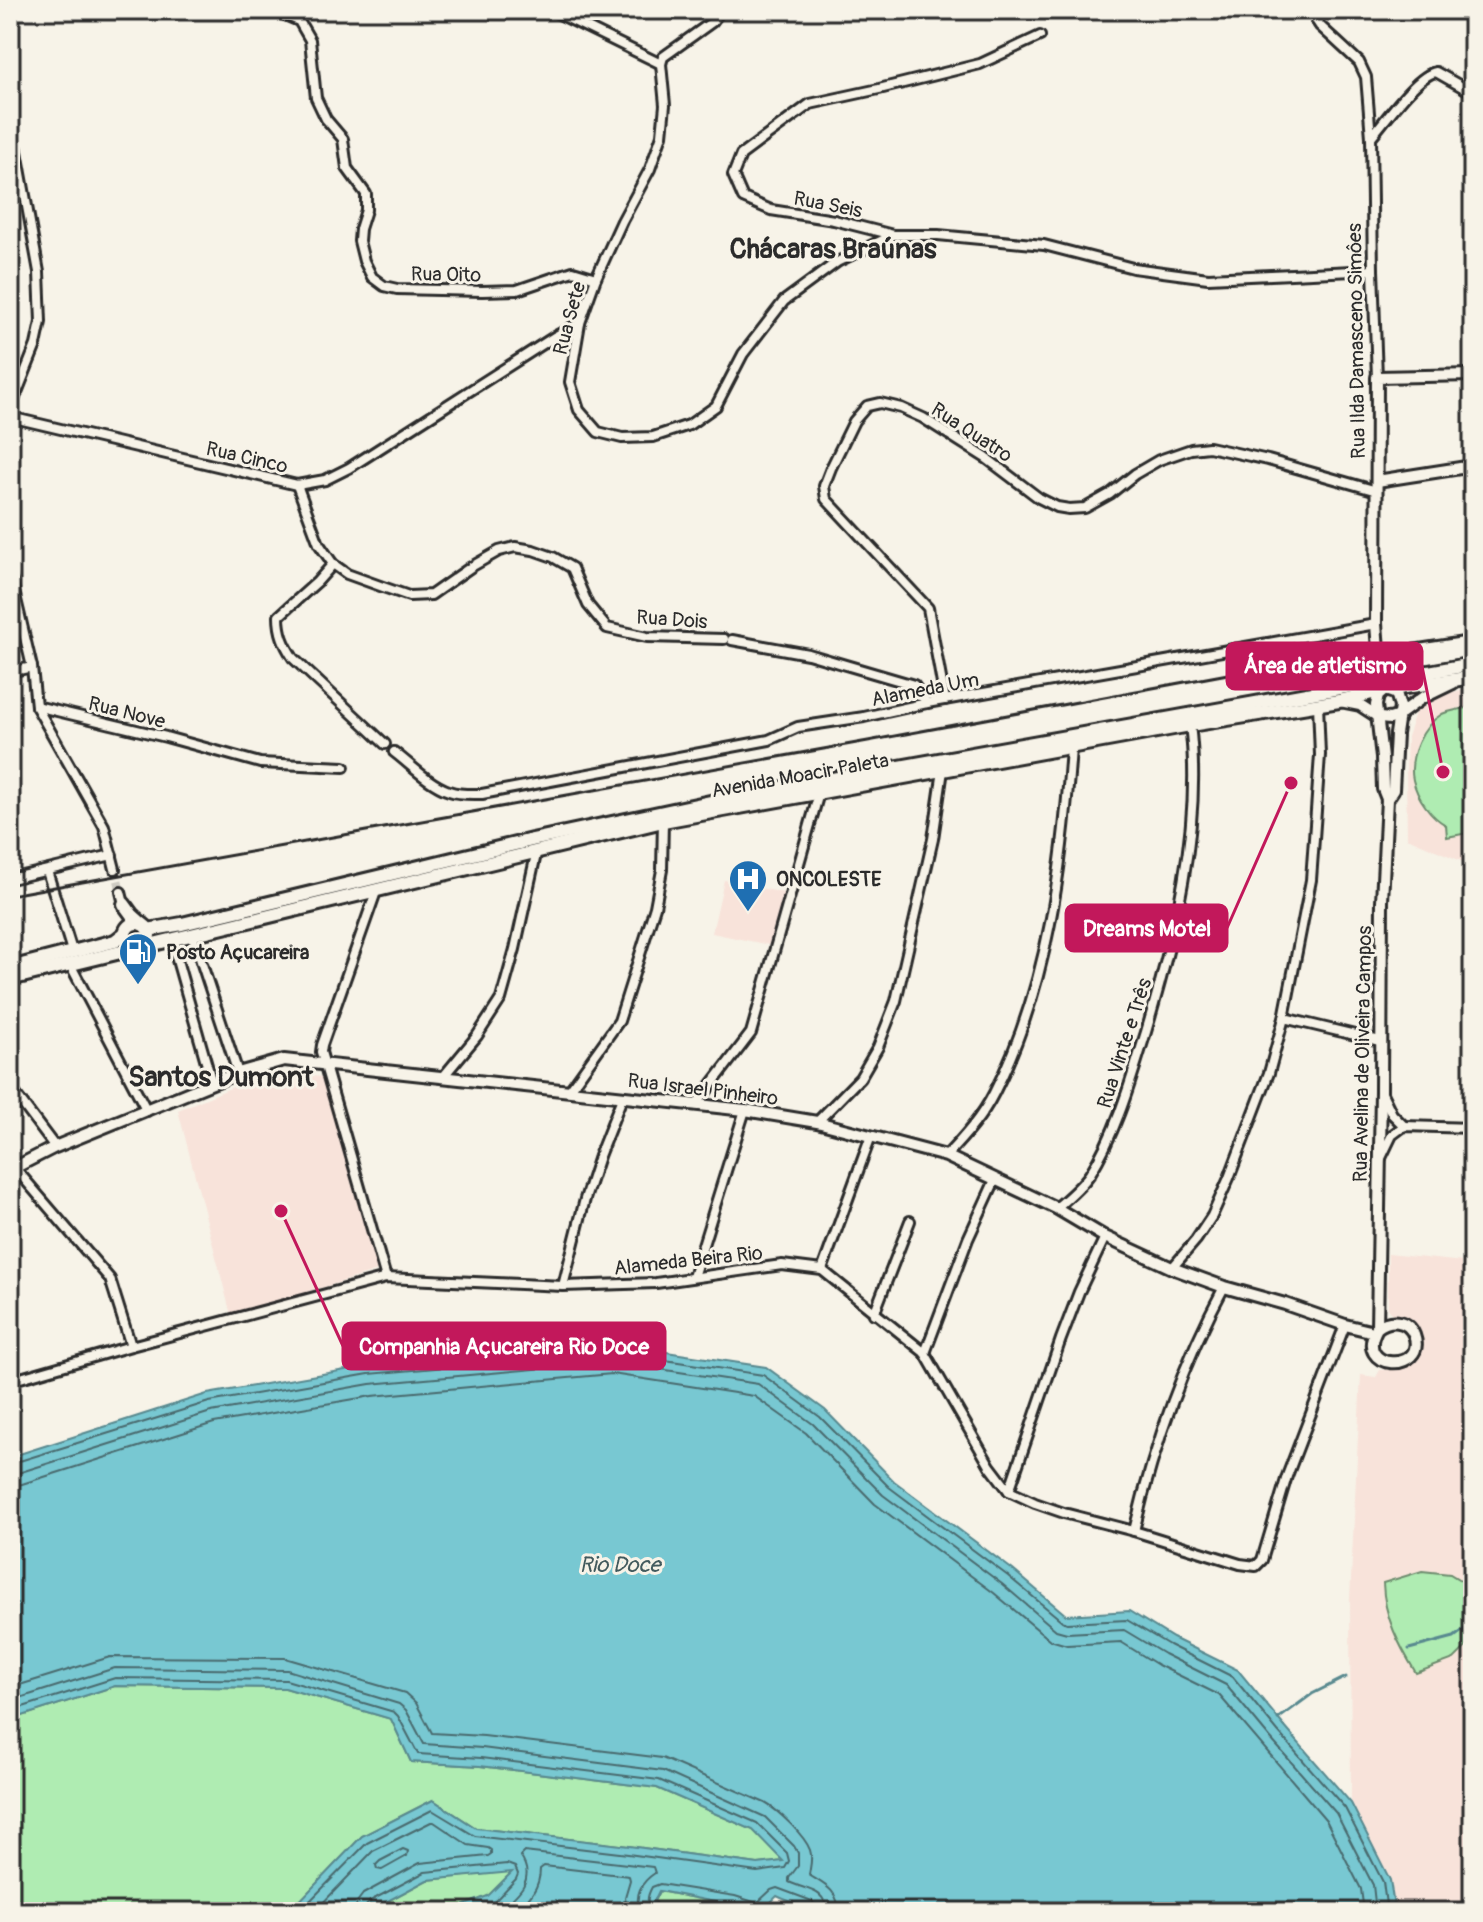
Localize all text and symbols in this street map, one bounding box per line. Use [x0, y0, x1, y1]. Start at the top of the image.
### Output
street label: Rua Seis [791, 186, 864, 223]
street label: Rua Ilda Damasceno Simôes [1342, 223, 1371, 459]
district label: Chácaras Braúnas [729, 232, 937, 267]
street label: Rua Oito [411, 261, 482, 288]
street label: Rua Sete [548, 279, 591, 357]
street label: Rua Quatro [926, 397, 1017, 468]
street label: Rua Cinco [204, 436, 290, 479]
street label: Rua Dois [636, 605, 708, 634]
callout: Área de atletismo [1227, 643, 1422, 689]
text: Área de atletismo [1243, 652, 1407, 680]
street label: Alameda Um [869, 667, 981, 712]
street label: Rua Nove [86, 691, 168, 734]
street label: Avenida Moacir Paleta [709, 748, 891, 803]
hospital icon: ONCOLESTE [727, 858, 769, 913]
place label: ONCOLESTE [776, 867, 882, 892]
callout: Dreams Motel [1066, 905, 1227, 951]
text: Dreams Motel [1083, 915, 1211, 943]
street label: Rua Avelina de Oliveira Campos [1348, 925, 1377, 1182]
fuel station icon: Posto Açucareira [117, 931, 159, 986]
place label: Posto Açucareira [166, 940, 309, 965]
street label: Rua Vinte e Três [1092, 975, 1157, 1111]
district label: Santos Dumont [128, 1060, 315, 1095]
street label: Rua Israel Pinheiro [626, 1068, 780, 1111]
street label: Alameda Beira Rio [612, 1240, 764, 1281]
callout: Companhia Açucareira Rio Doce [343, 1323, 665, 1369]
text: Companhia Açucareira Rio Doce [359, 1333, 650, 1361]
water label: Rio Doce [580, 1551, 663, 1579]

